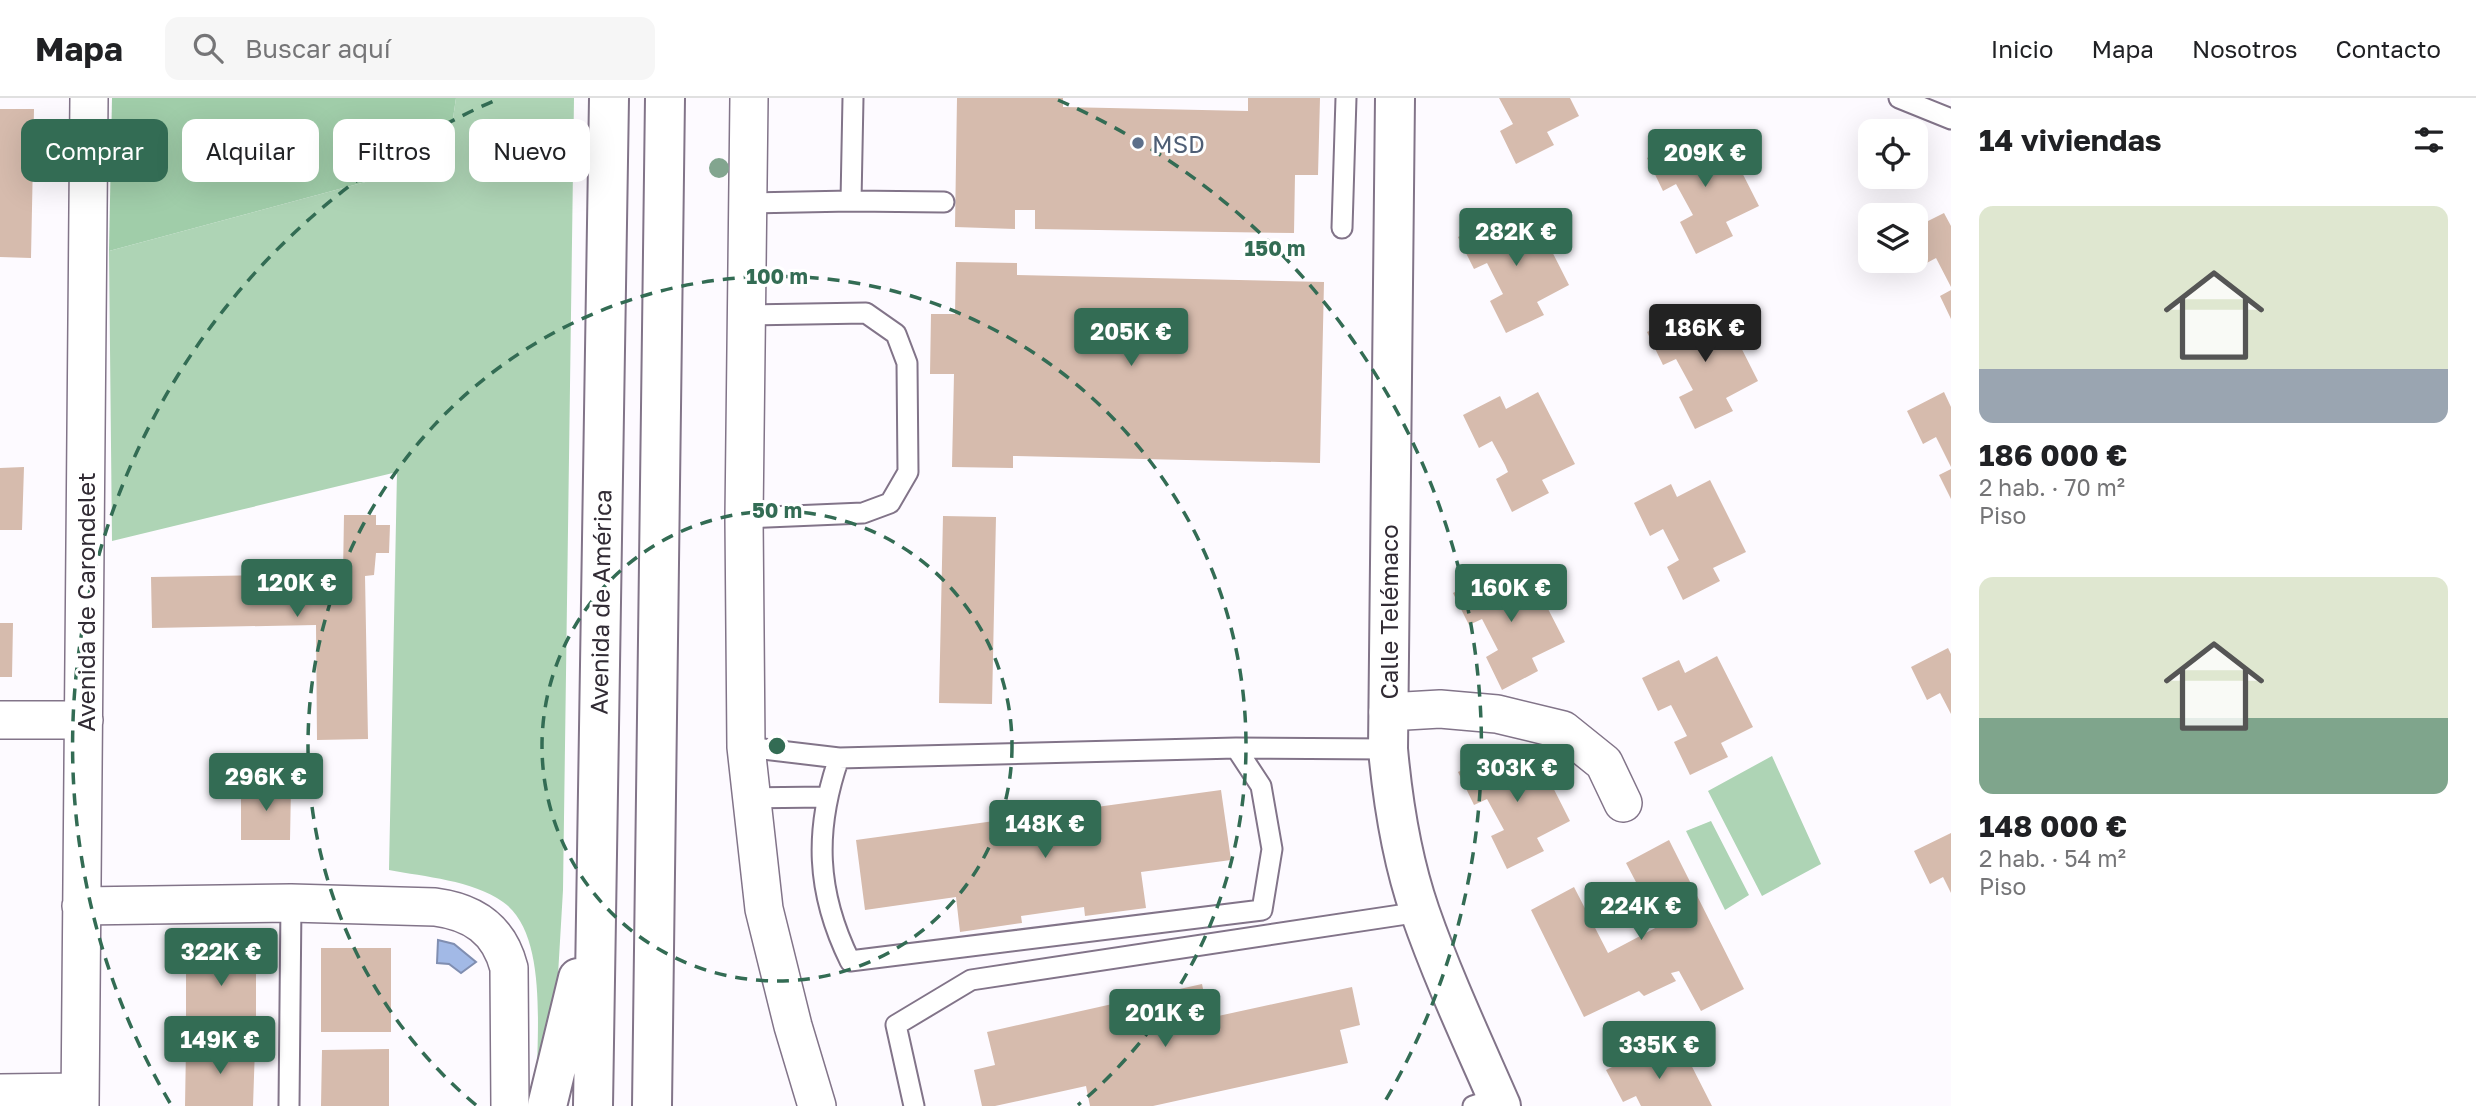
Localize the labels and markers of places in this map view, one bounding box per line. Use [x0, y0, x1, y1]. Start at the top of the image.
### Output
place label: MSD [1152, 129, 1205, 158]
pin: 209K € [1648, 130, 1762, 189]
marker: MSD [1130, 135, 1146, 151]
pin: 282K € [1459, 208, 1573, 268]
pin: 186K € [1648, 304, 1762, 364]
pin: 205K € [1074, 308, 1188, 368]
pin: 120K € [240, 560, 354, 619]
pin: 160K € [1454, 564, 1568, 624]
centre of rings [765, 734, 789, 758]
pin: 303K € [1460, 744, 1574, 804]
pin: 296K € [209, 754, 323, 813]
pin: 148K € [988, 800, 1102, 860]
pin: 224K € [1584, 882, 1698, 942]
pin: 322K € [164, 928, 278, 988]
pin: 201K € [1108, 990, 1222, 1049]
pin: 149K € [163, 1016, 277, 1076]
pin: 335K € [1602, 1021, 1716, 1081]

